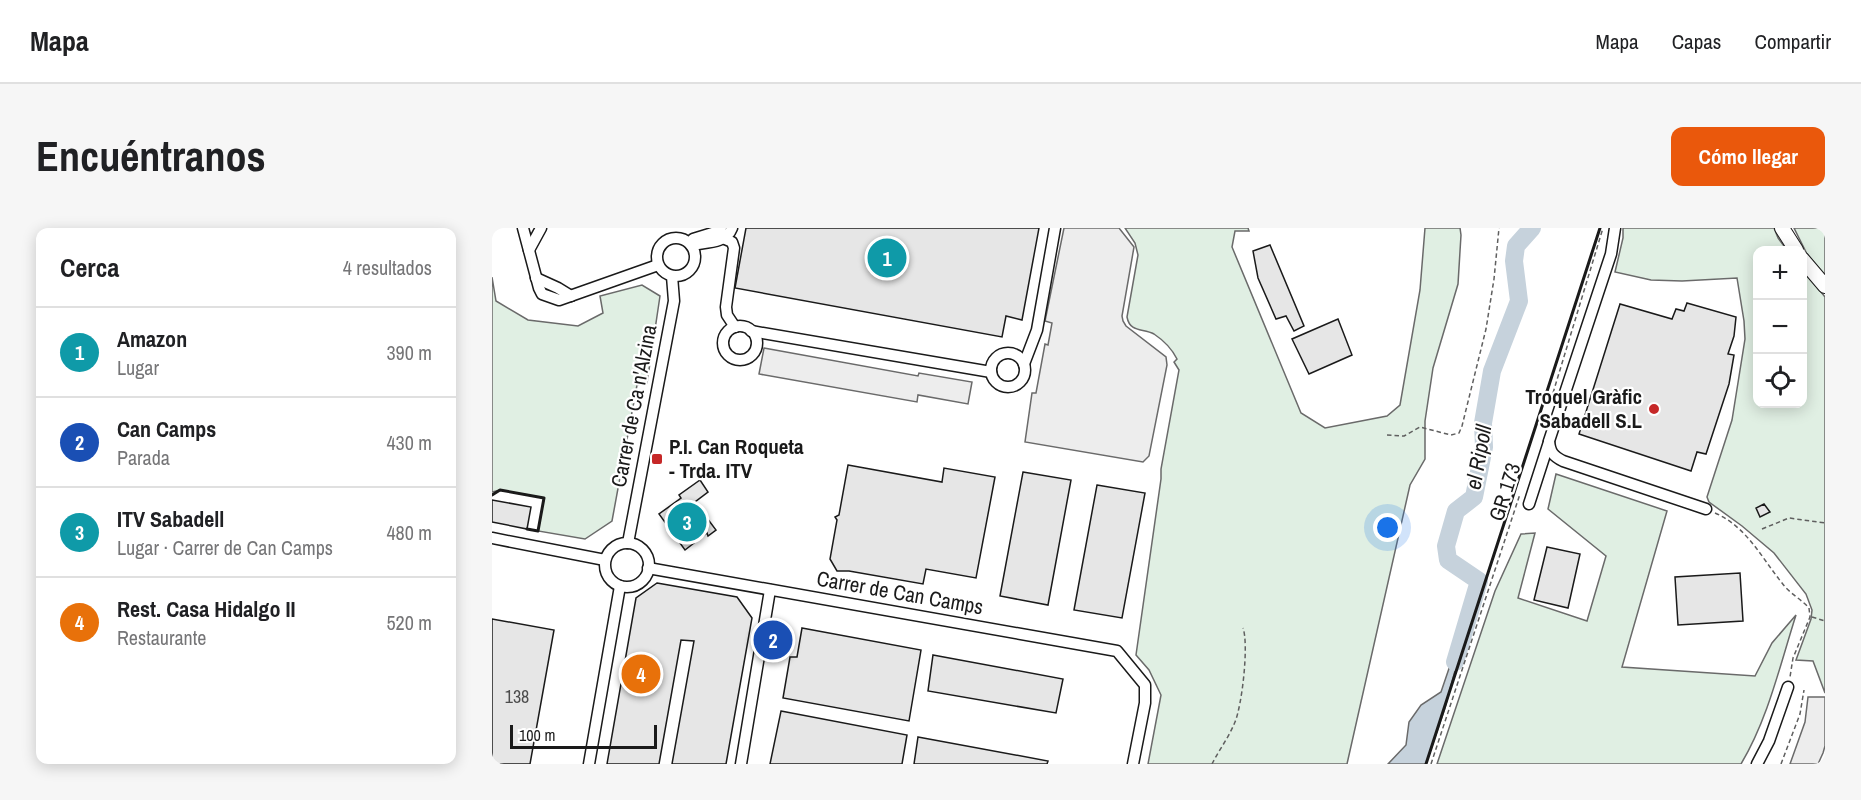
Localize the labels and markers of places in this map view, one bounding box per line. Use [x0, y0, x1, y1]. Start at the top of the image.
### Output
pin: 1 [868, 236, 906, 280]
place label: Troquel Gràfic Sabadell S.L [1525, 382, 1642, 435]
marker: Troquel Gràfic Sabadell S.L [1647, 402, 1661, 416]
place label: P.I. Can Roqueta - Trda. ITV [669, 432, 804, 485]
marker: P.I. Can Roqueta - Trda. ITV [650, 452, 664, 466]
pin: 3 [668, 500, 706, 544]
pin: 2 [754, 618, 792, 662]
pin: 4 [622, 652, 660, 696]

